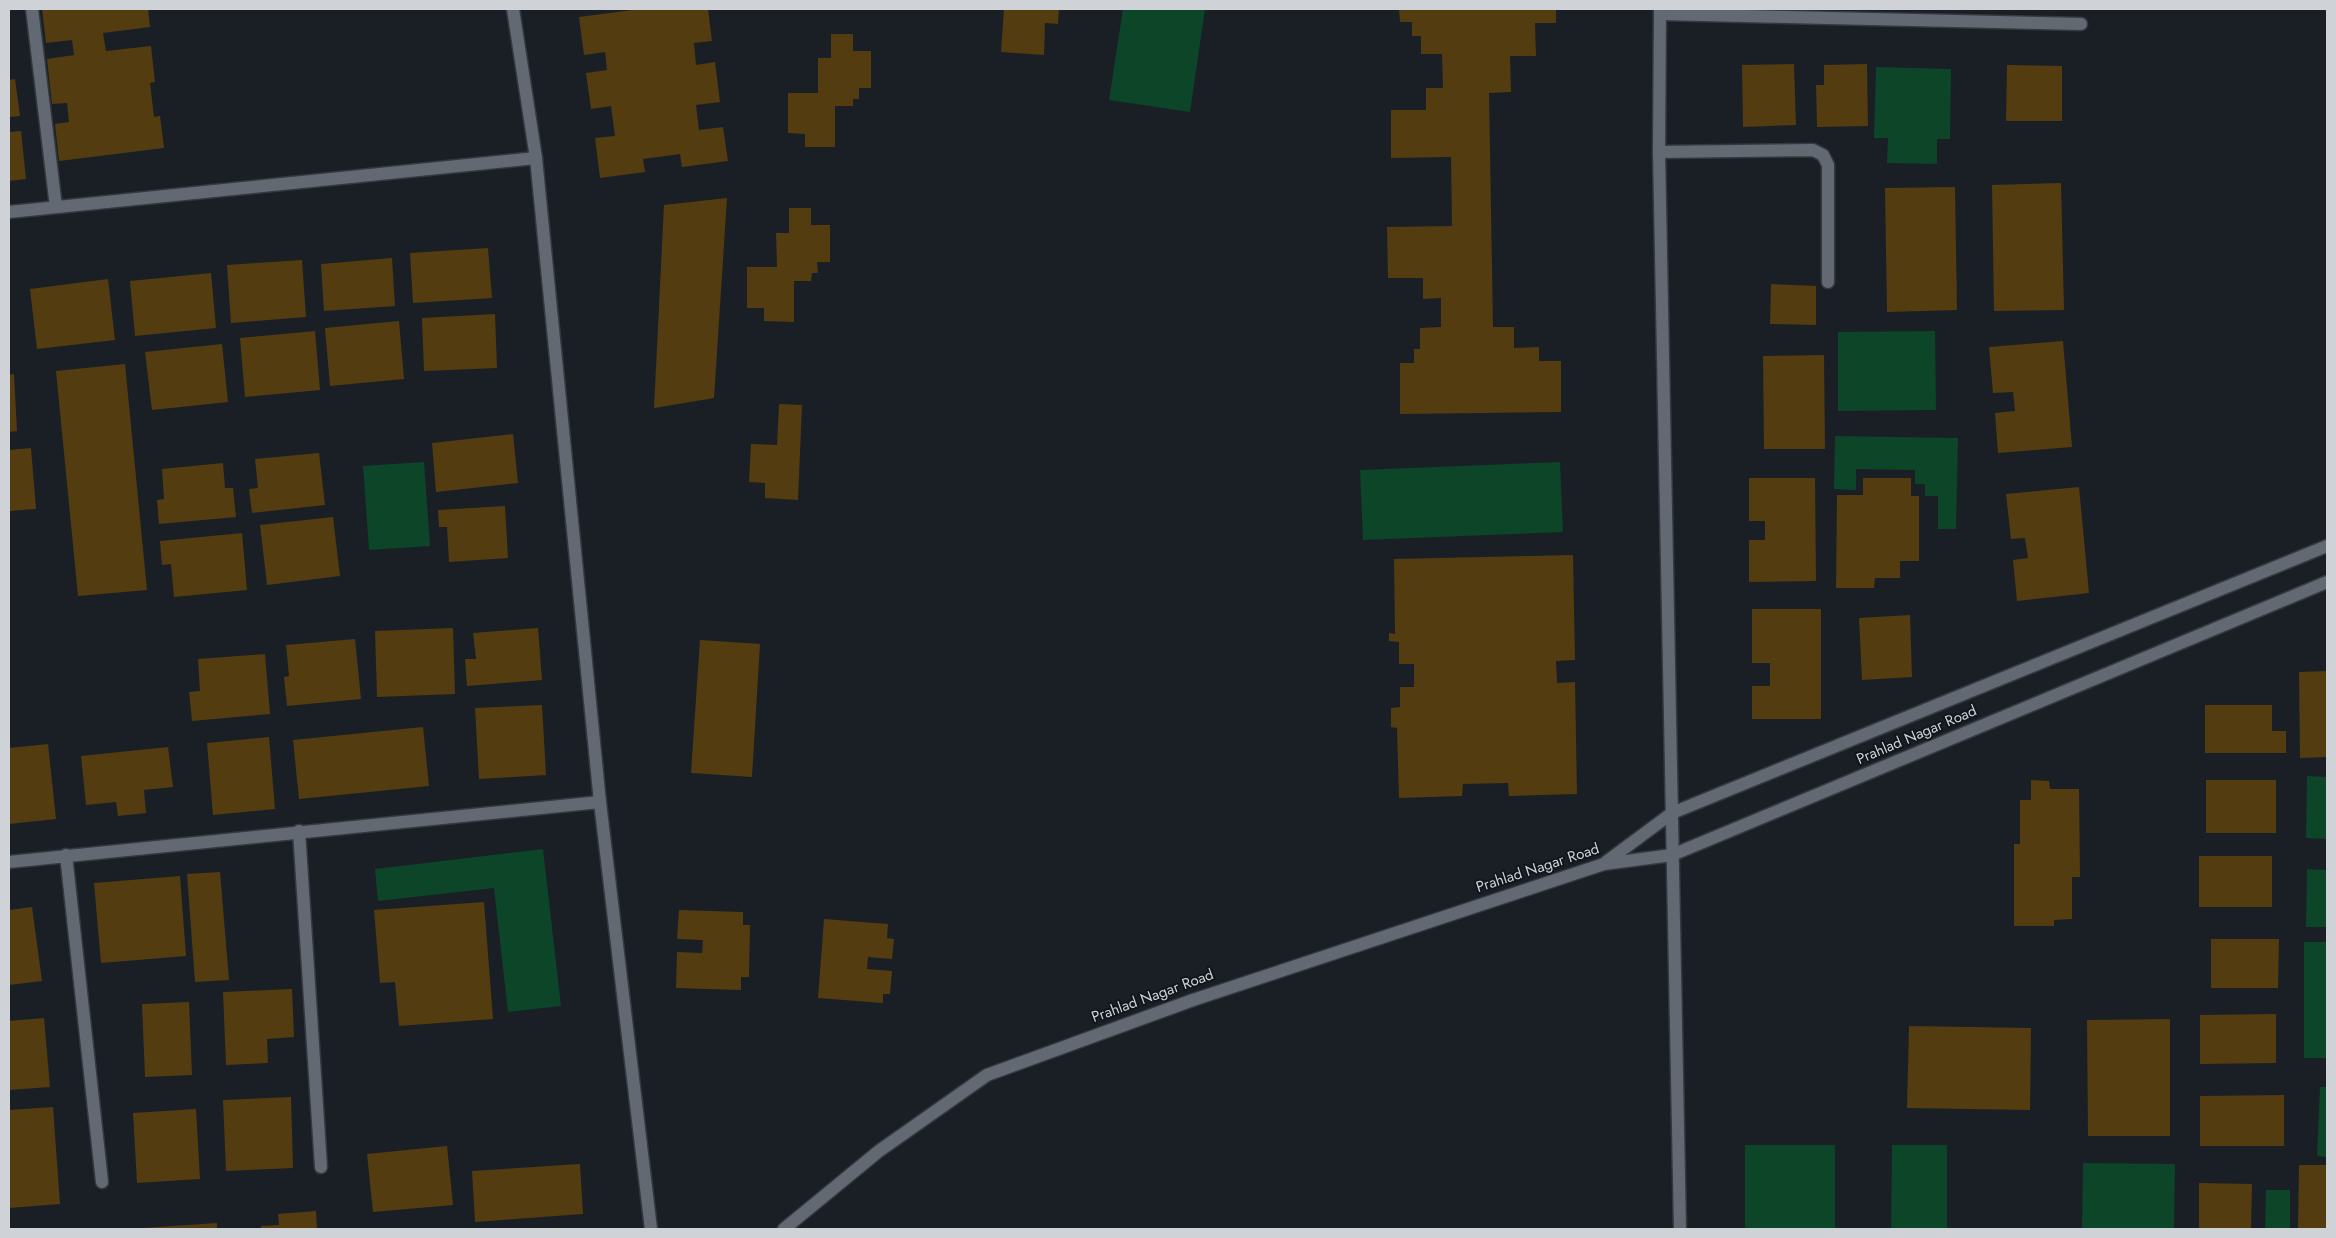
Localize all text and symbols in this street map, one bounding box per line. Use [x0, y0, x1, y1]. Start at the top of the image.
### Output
street label: Prahlad Nagar Road [1854, 703, 1980, 769]
street label: Prahlad Nagar Road [1474, 841, 1602, 897]
street label: Prahlad Nagar Road [1090, 967, 1216, 1027]

